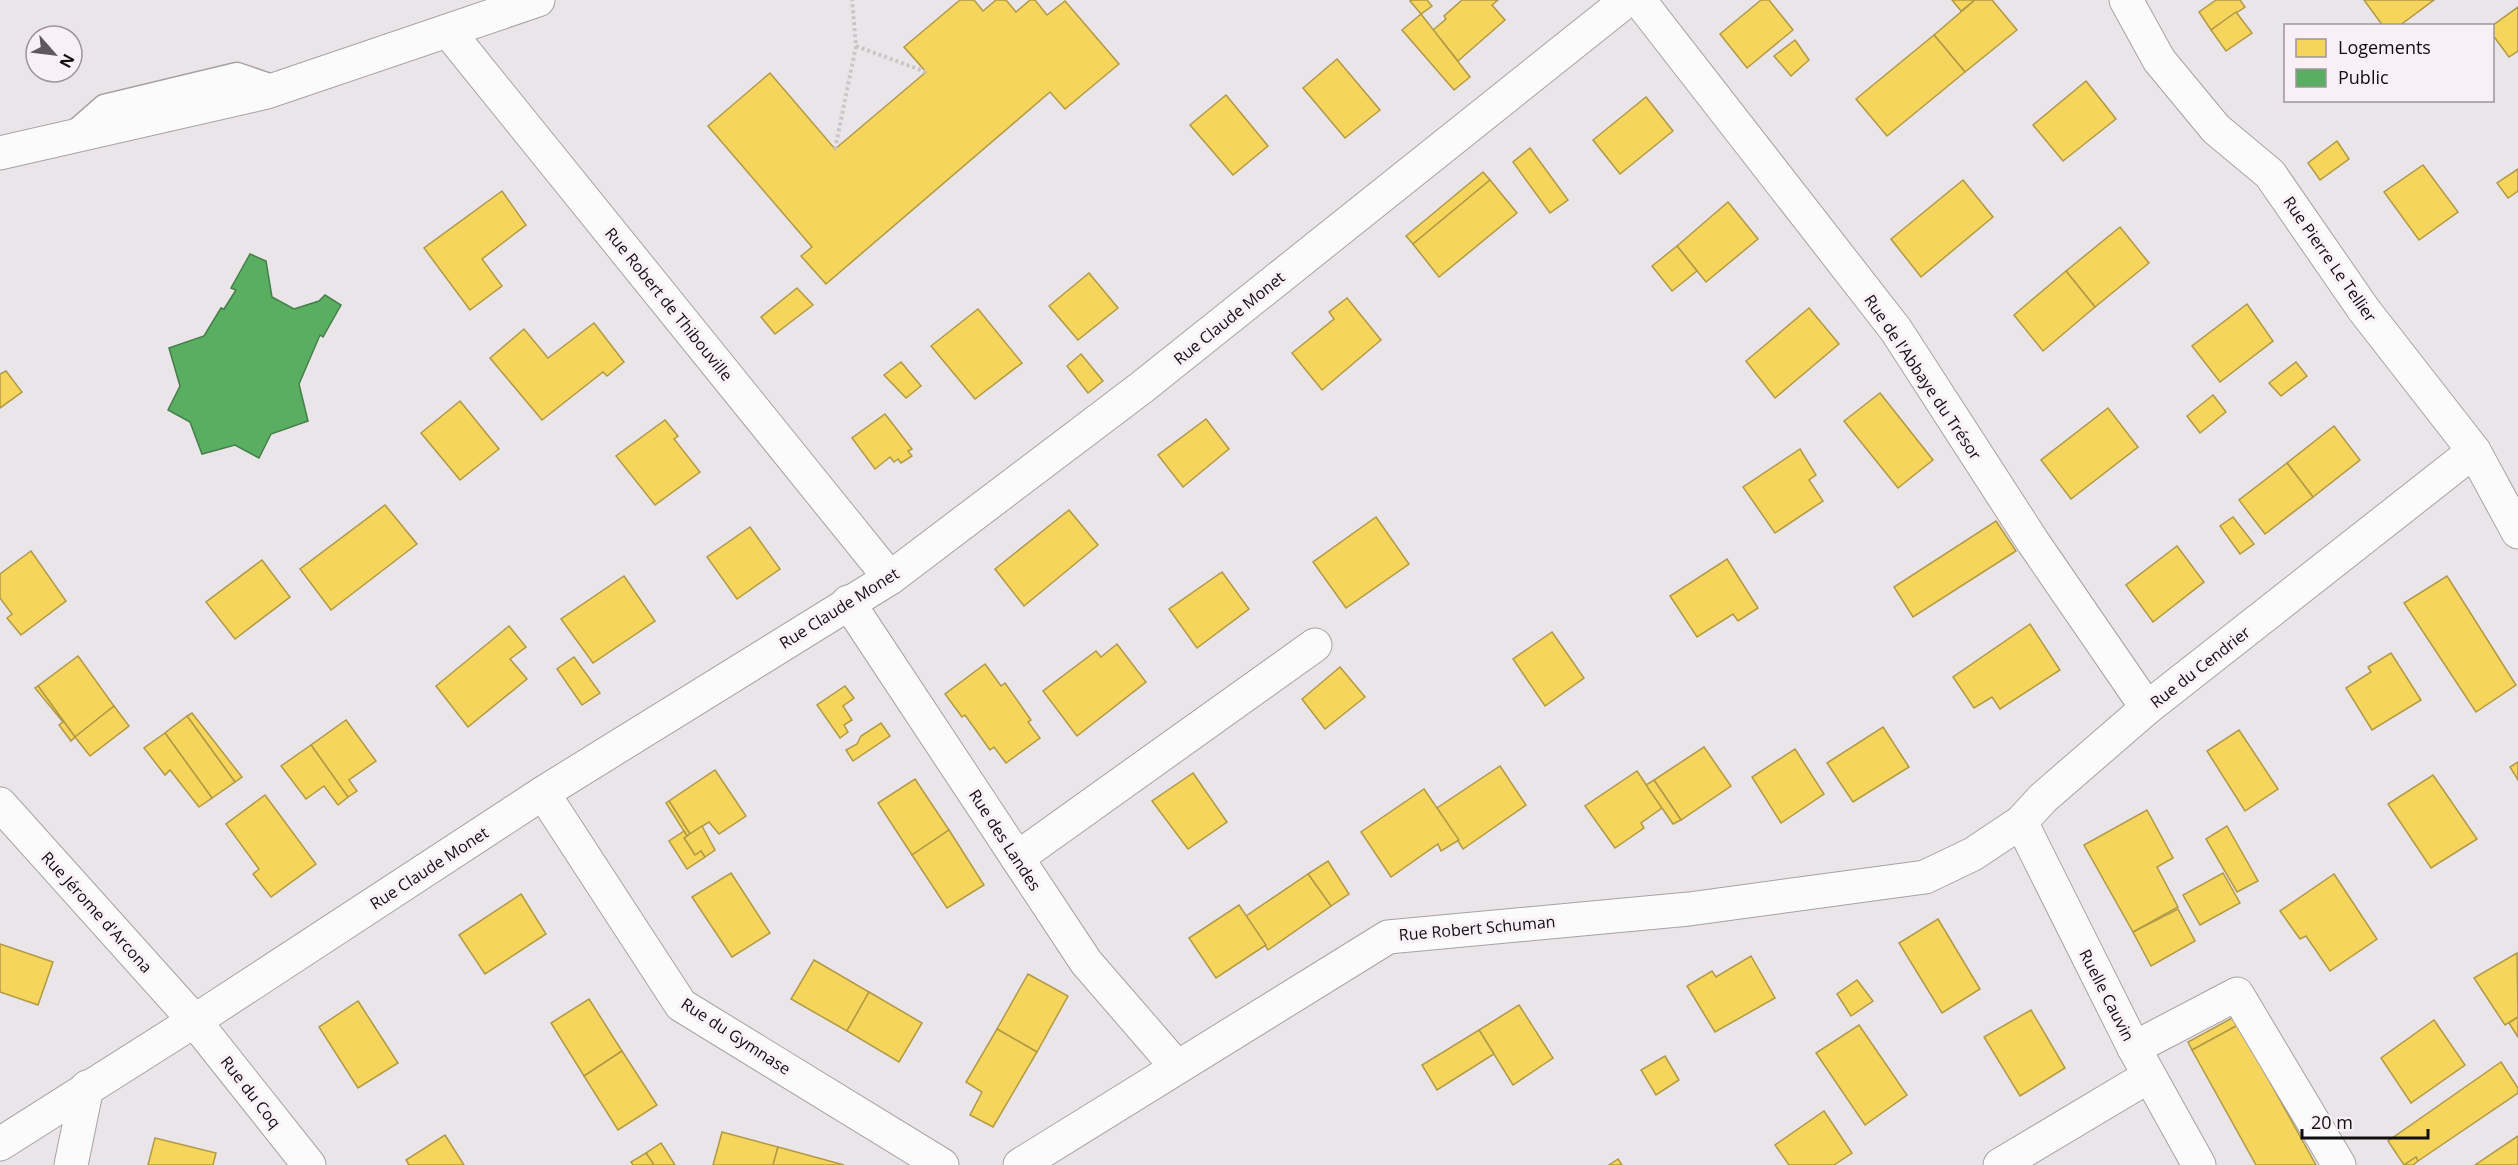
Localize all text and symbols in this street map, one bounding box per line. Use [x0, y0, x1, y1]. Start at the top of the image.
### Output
north arrow [24, 24, 84, 84]
legend [2284, 24, 2494, 102]
text: Logements [2338, 35, 2431, 59]
text: N [54, 50, 80, 72]
text: Public [2338, 65, 2389, 89]
street label: Rue Pierre Le Tellier [2278, 192, 2382, 327]
street label: Rue Robert de Thibouville [600, 223, 738, 385]
street label: Rue Claude Monet [1169, 266, 1289, 370]
street label: Rue de l'Abbaye du Trésor [1859, 290, 1987, 464]
street label: Rue Claude Monet [775, 562, 903, 654]
street label: Rue du Cendrier [2145, 621, 2255, 713]
street label: Rue des Landes [964, 785, 1046, 895]
street label: Rue Claude Monet [366, 821, 493, 915]
street label: Rue Jérome d'Arcona [37, 847, 157, 977]
street label: Rue Robert Schuman [1398, 910, 1556, 946]
street label: Ruelle Cauvin [2074, 945, 2140, 1045]
street label: Rue du Gymnase [677, 992, 795, 1080]
street label: Rue du Coq [216, 1051, 286, 1133]
scale bar [2302, 1102, 2428, 1140]
text: 20 m [2311, 1110, 2353, 1134]

